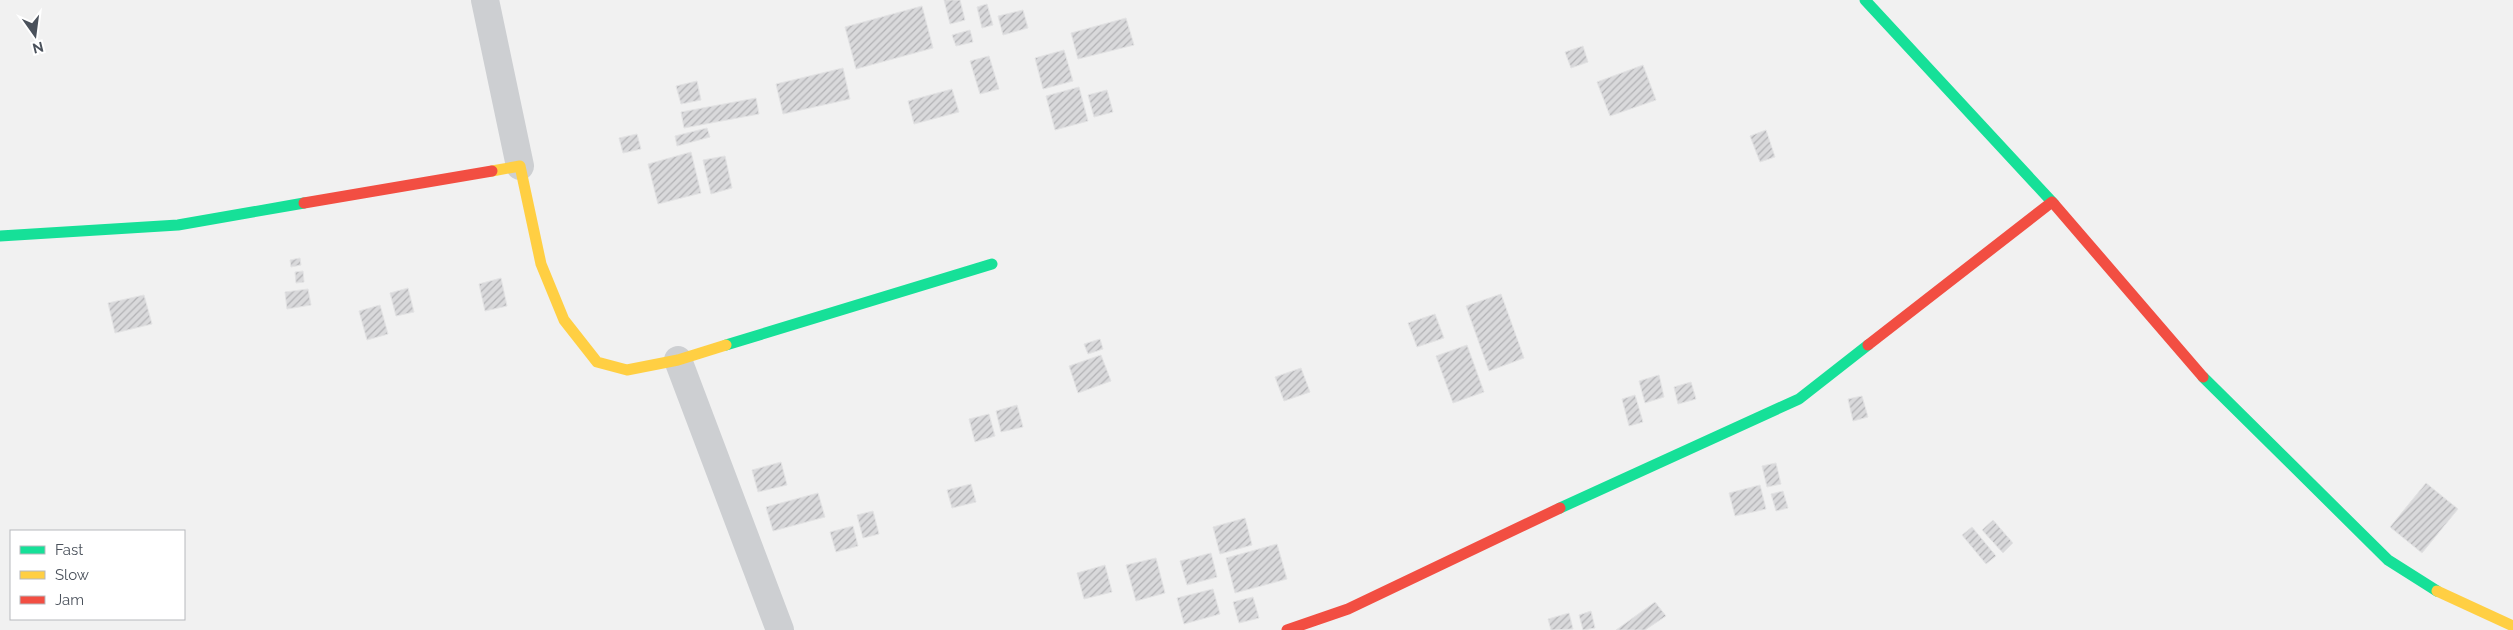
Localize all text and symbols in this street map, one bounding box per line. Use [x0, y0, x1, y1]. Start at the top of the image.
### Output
north arrow [10, 10, 60, 60]
text: N [31, 39, 45, 57]
legend [10, 530, 185, 620]
text: Fast [55, 541, 83, 559]
text: Slow [55, 566, 89, 584]
text: Jam [55, 591, 84, 609]

